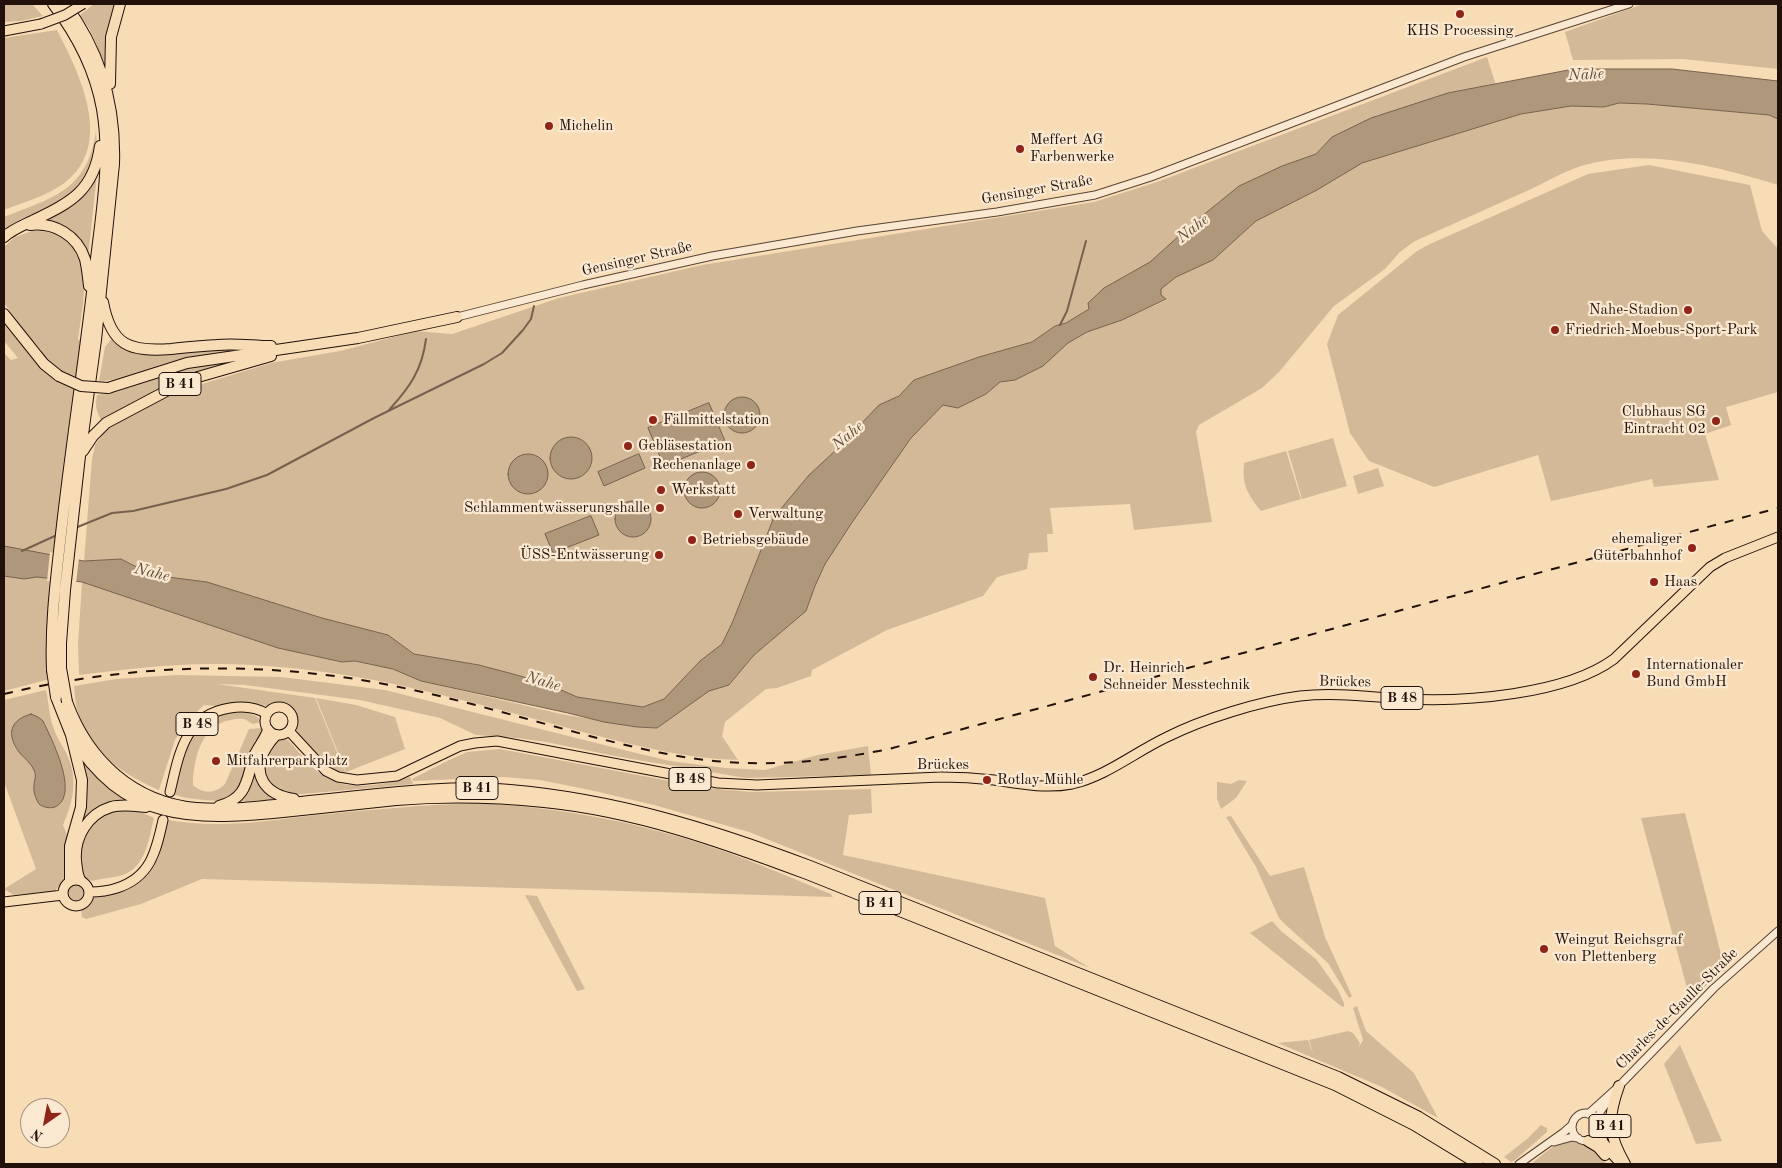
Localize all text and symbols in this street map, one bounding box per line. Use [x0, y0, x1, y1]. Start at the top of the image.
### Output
marker: KHS Processing [1454, 8, 1466, 20]
place label: KHS Processing [1406, 22, 1514, 40]
water label: Nahe [1568, 64, 1604, 86]
place label: Michelin [559, 117, 613, 135]
marker: Michelin [543, 120, 555, 132]
place label: Meffert AG Farbenwerke [1030, 131, 1114, 166]
marker: Meffert AG Farbenwerke [1014, 143, 1026, 155]
street label: Gensinger Straße [980, 171, 1094, 209]
water label: Nahe [1173, 210, 1213, 248]
street label: Gensinger Straße [580, 238, 694, 280]
place label: Nahe-Stadion [1589, 301, 1678, 319]
marker: Nahe-Stadion [1682, 304, 1694, 316]
place label: Friedrich-Moebus-Sport-Park [1565, 321, 1758, 339]
marker: Friedrich-Moebus-Sport-Park [1549, 324, 1561, 336]
road number: B 41 [159, 372, 201, 396]
place label: Clubhaus SG Eintracht 02 [1622, 403, 1706, 438]
place label: Fällmittelstation [663, 411, 769, 429]
marker: Fällmittelstation [647, 414, 659, 426]
marker: Clubhaus SG Eintracht 02 [1710, 415, 1722, 427]
water label: Nahe [828, 417, 868, 455]
place label: Gebläsestation [638, 437, 732, 455]
marker: Gebläsestation [622, 440, 634, 452]
place label: Rechenanlage [652, 456, 741, 474]
marker: Rechenanlage [745, 459, 757, 471]
place label: Werkstatt [671, 481, 736, 499]
marker: Werkstatt [655, 484, 667, 496]
place label: Schlammentwässerungshalle [464, 499, 650, 517]
marker: Schlammentwässerungshalle [654, 502, 666, 514]
place label: Verwaltung [748, 505, 823, 523]
marker: Verwaltung [732, 508, 744, 520]
place label: ehemaliger Güterbahnhof [1593, 530, 1682, 565]
place label: Betriebsgebäude [702, 531, 809, 549]
marker: Betriebsgebäude [686, 534, 698, 546]
marker: ehemaliger Güterbahnhof [1686, 542, 1698, 554]
place label: ÜSS-Entwässerung [520, 546, 649, 564]
marker: ÜSS-Entwässerung [653, 549, 665, 561]
water label: Nahe [132, 559, 172, 587]
place label: Haas [1664, 573, 1697, 591]
marker: Haas [1648, 576, 1660, 588]
place label: Internationaler Bund GmbH [1646, 656, 1743, 691]
place label: Dr. Heinrich Schneider Messtechnik [1103, 659, 1250, 694]
water label: Nahe [523, 668, 563, 696]
marker: Internationaler Bund GmbH [1630, 668, 1642, 680]
marker: Dr. Heinrich Schneider Messtechnik [1087, 671, 1099, 683]
street label: Brückes [1319, 673, 1371, 691]
road number: B 48 [1381, 686, 1423, 710]
road number: B 48 [176, 712, 218, 736]
place label: Mitfahrerparkplatz [226, 752, 348, 770]
marker: Mitfahrerparkplatz [210, 755, 222, 767]
street label: Brückes [917, 756, 969, 774]
road number: B 48 [669, 768, 711, 791]
place label: Rotlay Mühle [997, 771, 1083, 789]
marker: Rotlay Mühle [981, 774, 993, 786]
road number: B 41 [456, 776, 498, 800]
road number: B 41 [859, 891, 901, 914]
place label: Weingut Reichsgraf von Plettenberg [1554, 931, 1683, 966]
marker: Weingut Reichsgraf von Plettenberg [1538, 943, 1550, 955]
street label: Charles-de-Gaulle-Straße [1612, 944, 1742, 1074]
north arrow [20, 1098, 70, 1148]
road number: B 41 [1589, 1114, 1631, 1138]
text: N [29, 1126, 46, 1144]

